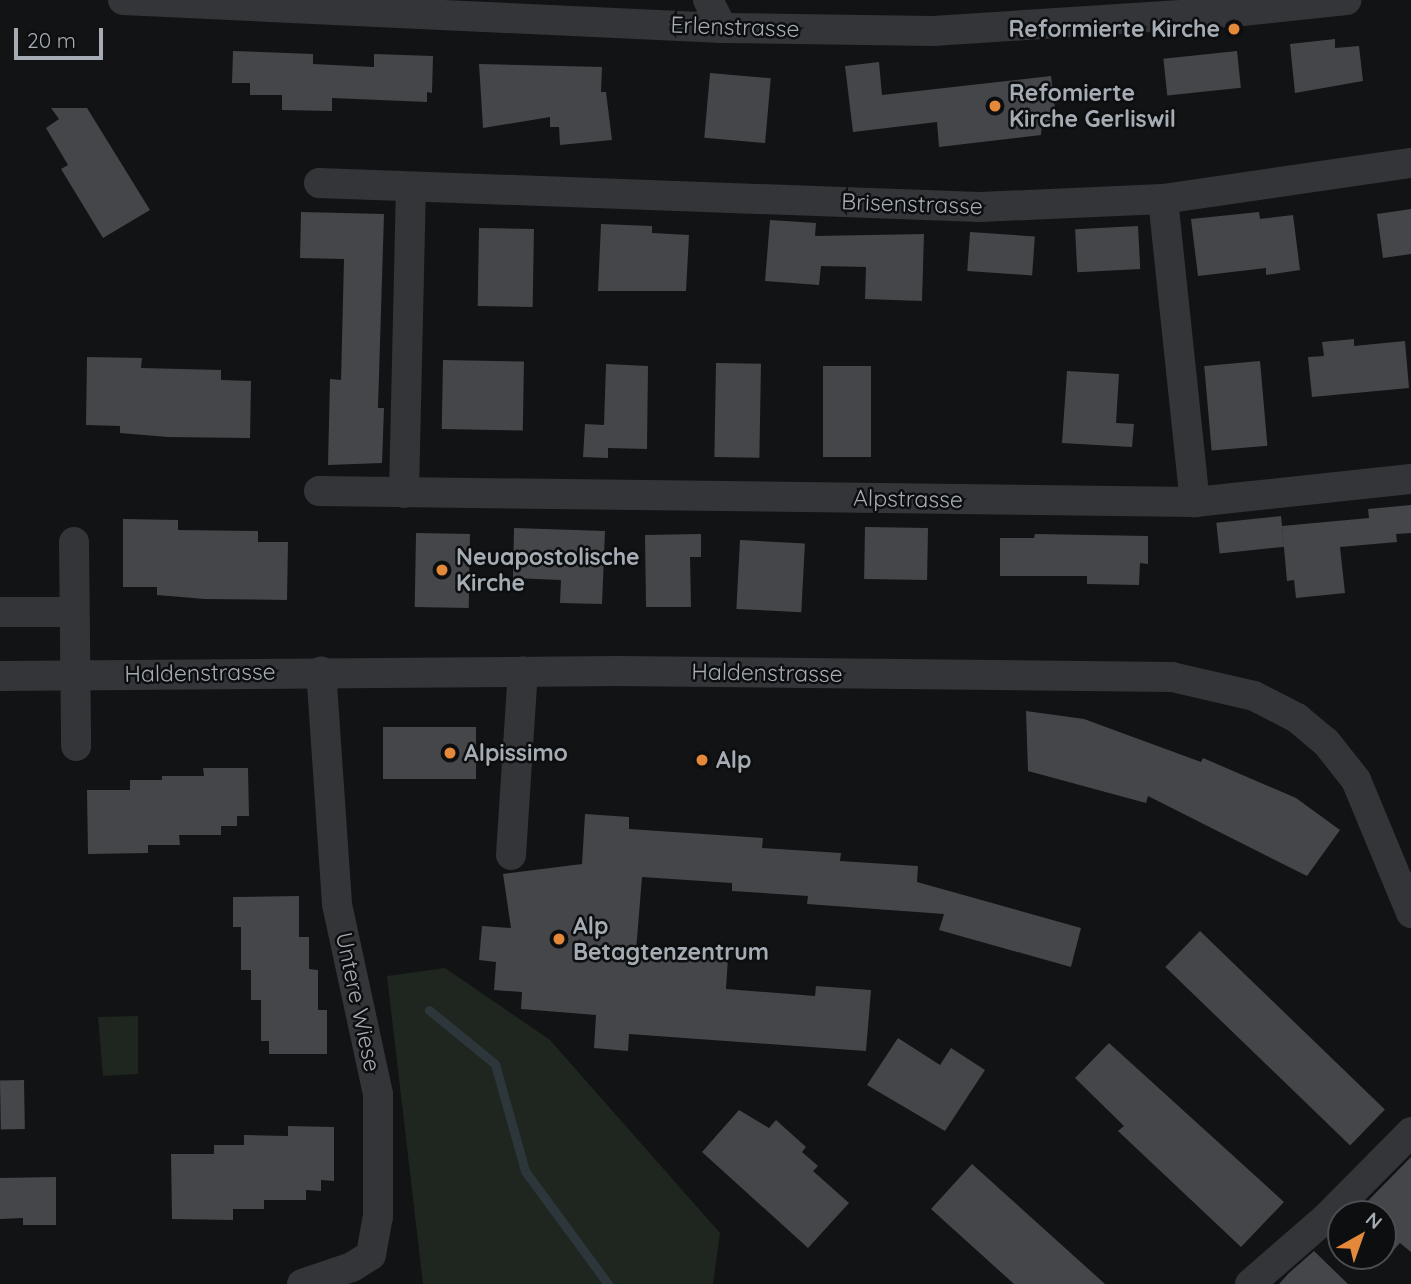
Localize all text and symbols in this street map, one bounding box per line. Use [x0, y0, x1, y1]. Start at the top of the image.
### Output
street label: Erlenstrasse [670, 11, 800, 43]
scale bar [18, 14, 107, 58]
place label: Reformierte Kirche [1009, 15, 1220, 43]
marker: Reformierte Kirche [1226, 21, 1242, 37]
text: 20 m [27, 27, 76, 53]
place label: Refomierte Kirche Gerliswil [1009, 79, 1176, 133]
marker: Refomierte Kirche Gerliswil [987, 98, 1003, 114]
street label: Brisenstrasse [841, 188, 983, 220]
street label: Alpstrasse [853, 484, 963, 514]
place label: Neuapostolische Kirche [456, 543, 640, 597]
marker: Neuapostolische Kirche [434, 562, 450, 578]
street label: Haldenstrasse [124, 658, 276, 688]
street label: Haldenstrasse [691, 658, 843, 688]
place label: Alpissimo [464, 739, 568, 767]
marker: Alpissimo [442, 745, 458, 761]
place label: Alp [716, 746, 751, 774]
marker: Alp [694, 752, 710, 768]
place label: Alp Betagtenzentrum [573, 912, 769, 966]
street label: Untere Wiese [330, 930, 386, 1074]
marker: Alp Betagtenzentrum [551, 931, 567, 947]
north arrow [1327, 1200, 1397, 1270]
text: N [1361, 1207, 1387, 1234]

